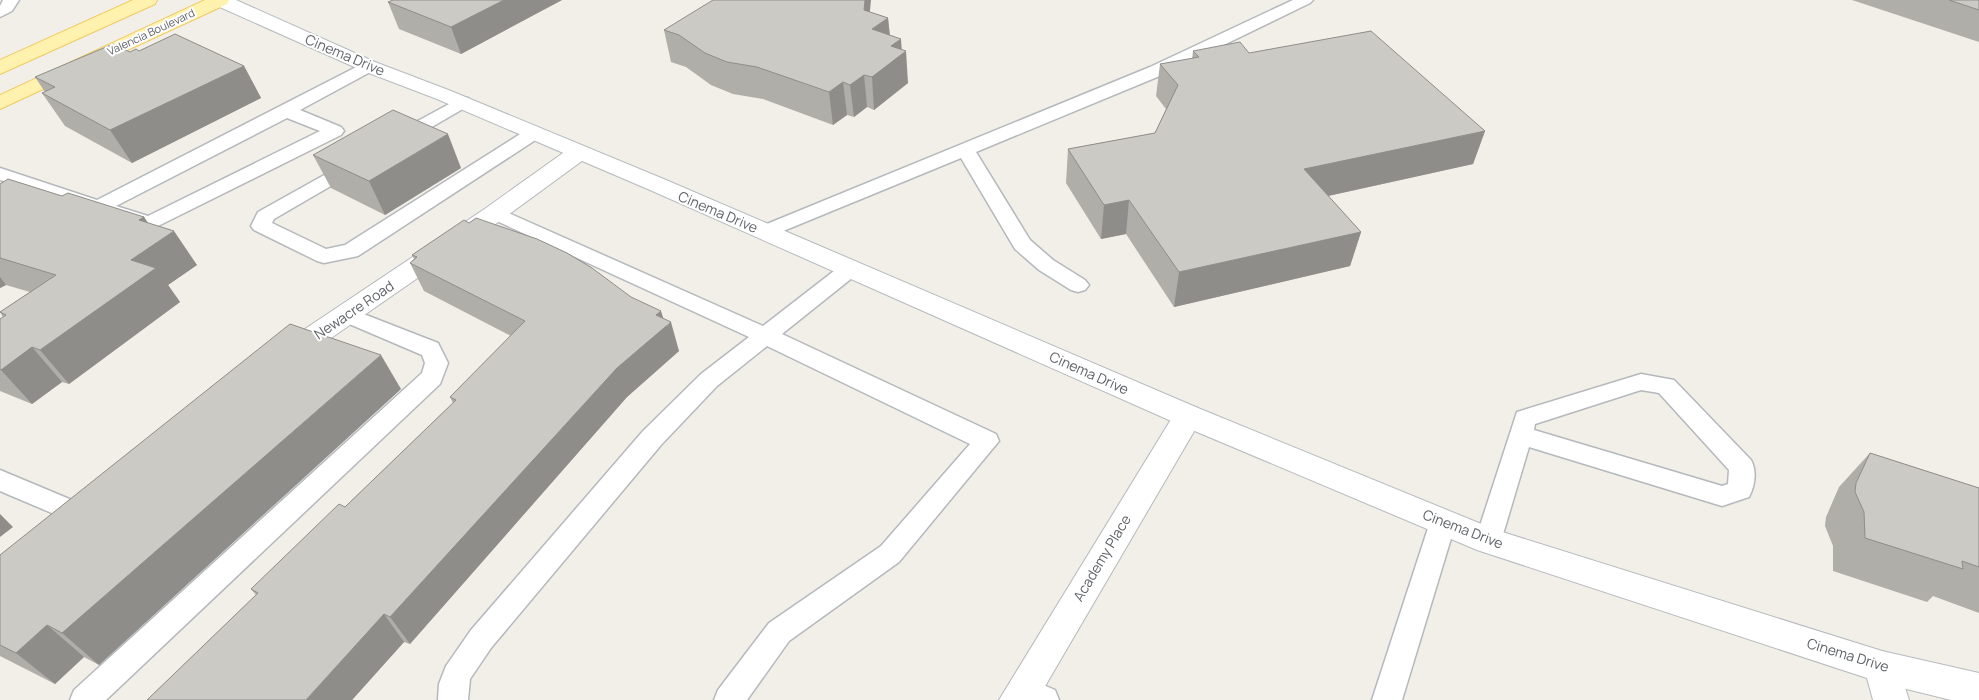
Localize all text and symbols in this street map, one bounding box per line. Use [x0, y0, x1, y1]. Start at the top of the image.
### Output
street label: Valencia Boulevard [105, 5, 197, 58]
street label: Cinema Drive [302, 29, 388, 80]
street label: Cinema Drive [675, 186, 761, 237]
street label: Newacre Road [310, 276, 397, 343]
street label: Cinema Drive [1047, 347, 1132, 398]
street label: Cinema Drive [1420, 504, 1506, 553]
street label: Academy Place [1068, 511, 1135, 604]
street label: Cinema Drive [1805, 633, 1891, 676]

